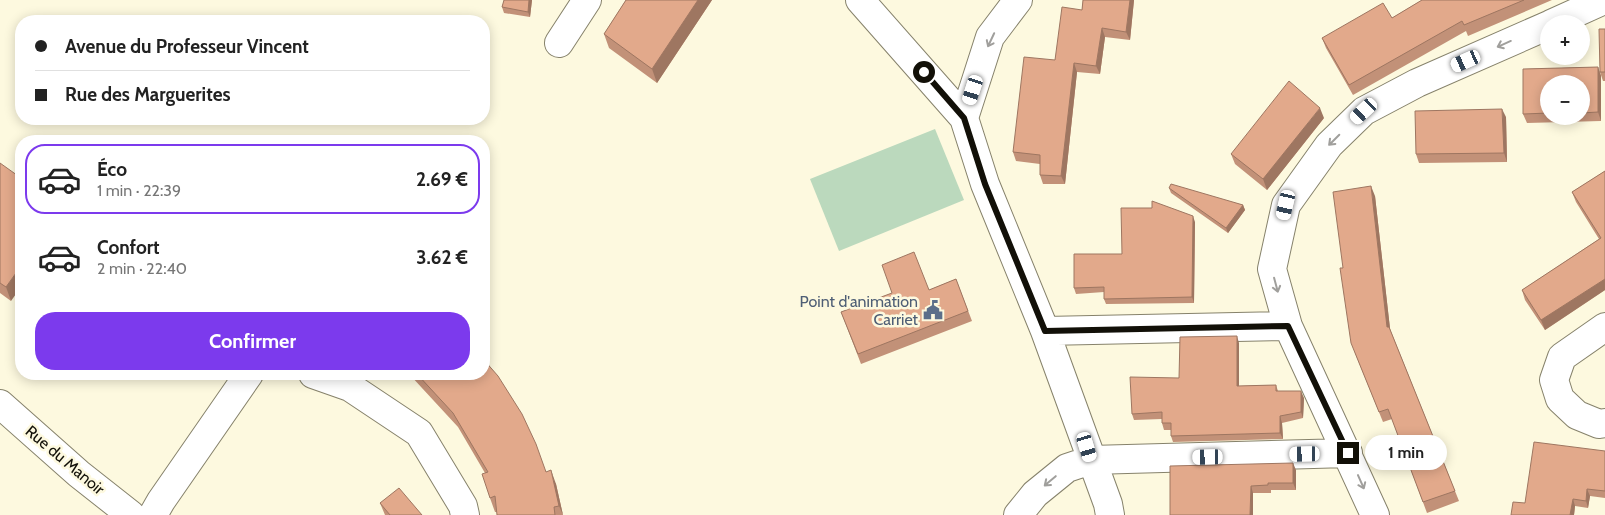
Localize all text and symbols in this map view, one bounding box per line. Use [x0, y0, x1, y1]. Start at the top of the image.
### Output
map controls [1540, 15, 1590, 125]
button: + [1540, 15, 1590, 65]
one-way arrow [985, 32, 995, 47]
text: Avenue du Professeur Vincent [65, 35, 309, 58]
one-way arrow [1497, 40, 1512, 50]
car [1449, 48, 1482, 74]
route start [913, 61, 935, 83]
car [961, 73, 984, 107]
button: − [1540, 75, 1590, 125]
text: Rue des Marguerites [65, 83, 231, 106]
car [1347, 95, 1380, 127]
one-way arrow [1327, 134, 1340, 146]
icon: car [37, 157, 82, 202]
text: Éco [97, 158, 127, 181]
text: 2.69 € [416, 168, 468, 191]
text: 1 min · 22:39 [97, 181, 181, 200]
car [1275, 189, 1296, 221]
icon: car [37, 235, 82, 280]
text: Confort [97, 236, 160, 259]
text: 3.62 € [416, 246, 468, 269]
text: 2 min · 22:40 [97, 259, 187, 278]
one-way arrow [1272, 277, 1281, 293]
place label: Point d'animation Carriet [800, 292, 919, 329]
public building icon: Point d'animation Carriet [922, 299, 944, 321]
button: Confirmer [35, 312, 470, 370]
street label: Rue du Manoir [22, 421, 109, 499]
car [1075, 430, 1098, 464]
callout: 1 min [1366, 436, 1448, 470]
route end [1337, 442, 1359, 464]
text: 1 min [1388, 443, 1424, 462]
car [1289, 446, 1320, 462]
car [1192, 449, 1223, 465]
one-way arrow [1356, 474, 1366, 489]
one-way arrow [1044, 476, 1057, 487]

